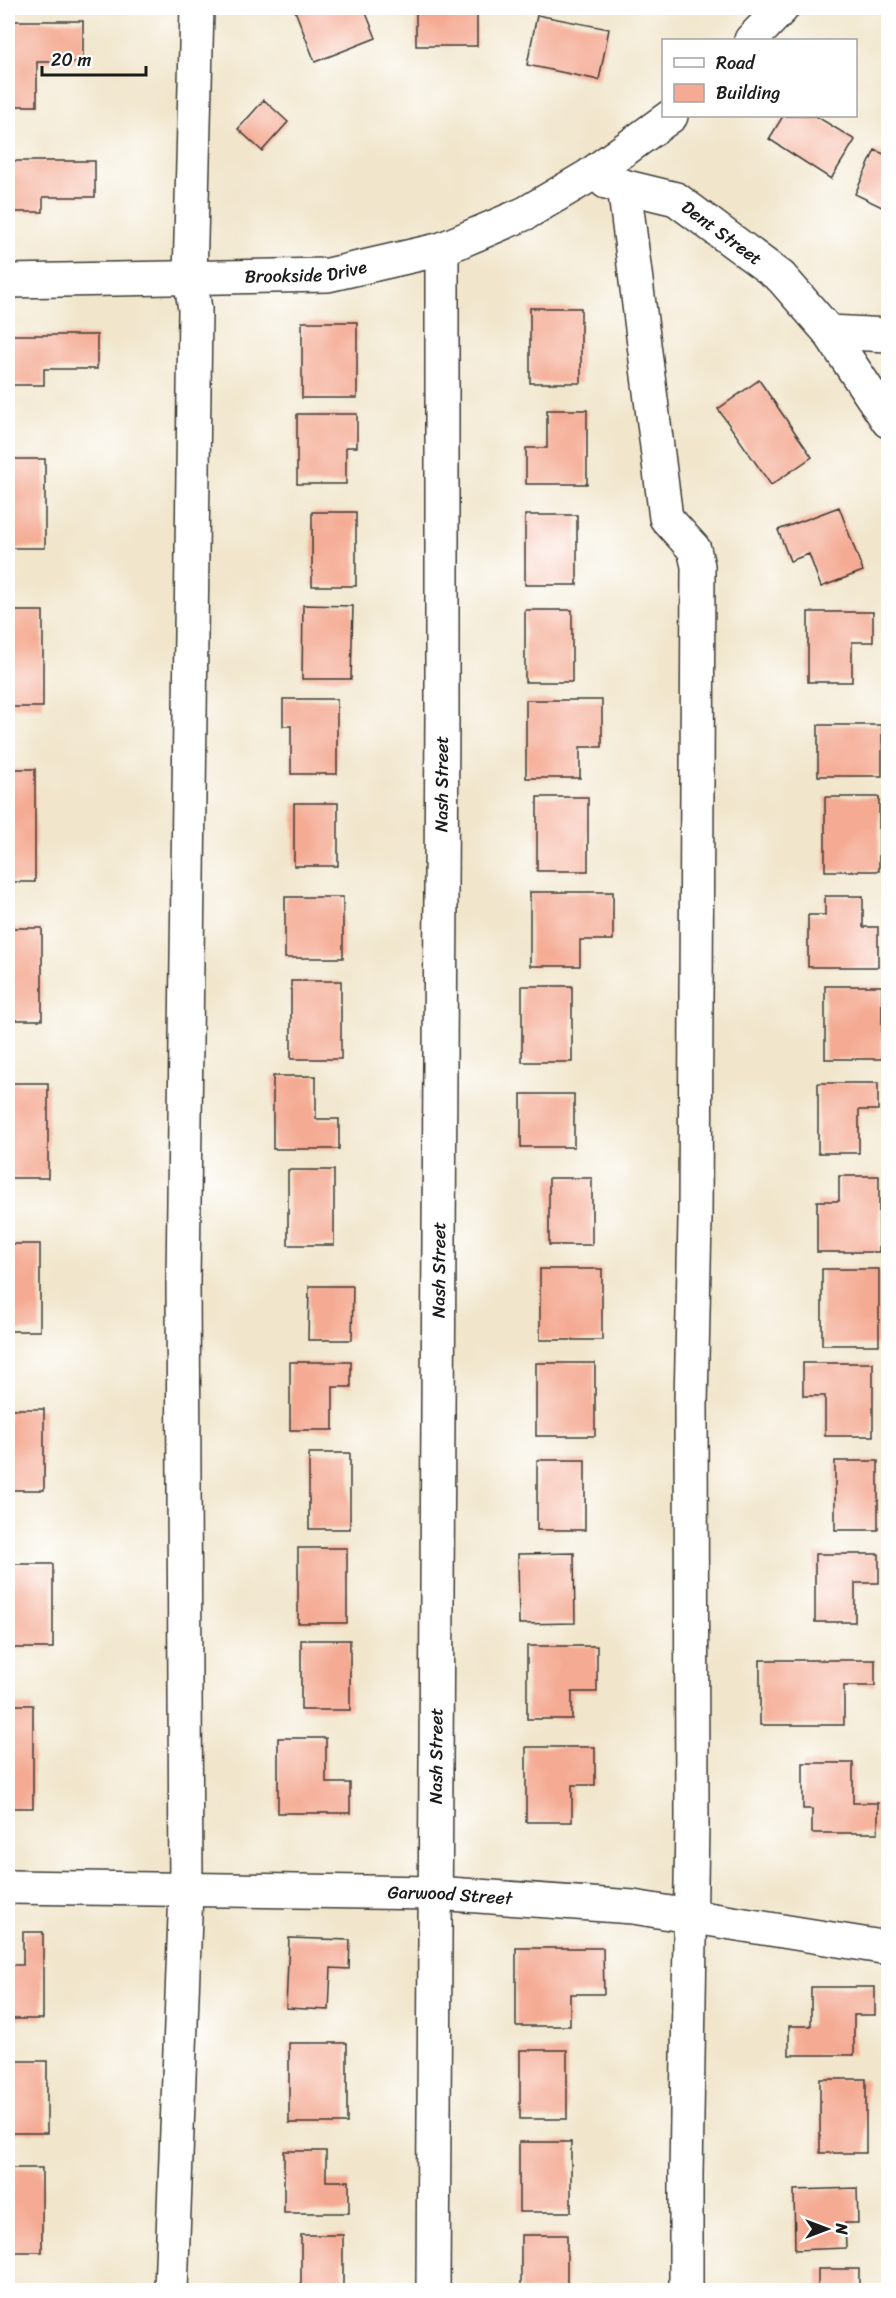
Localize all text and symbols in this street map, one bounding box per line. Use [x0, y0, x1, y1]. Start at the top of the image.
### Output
scale bar [42, 39, 146, 77]
legend [662, 39, 857, 117]
text: 20 m [51, 44, 91, 76]
text: Road [716, 47, 756, 79]
text: Building [716, 77, 780, 109]
street label: Dent Street [674, 192, 769, 274]
street label: Brookside Drive [244, 251, 370, 293]
street label: Nash Street [425, 736, 458, 832]
street label: Nash Street [423, 1222, 455, 1318]
street label: Nash Street [420, 1708, 452, 1804]
street label: Garwood Street [387, 1876, 514, 1914]
north arrow [797, 2199, 857, 2259]
text: N [827, 2222, 856, 2235]

